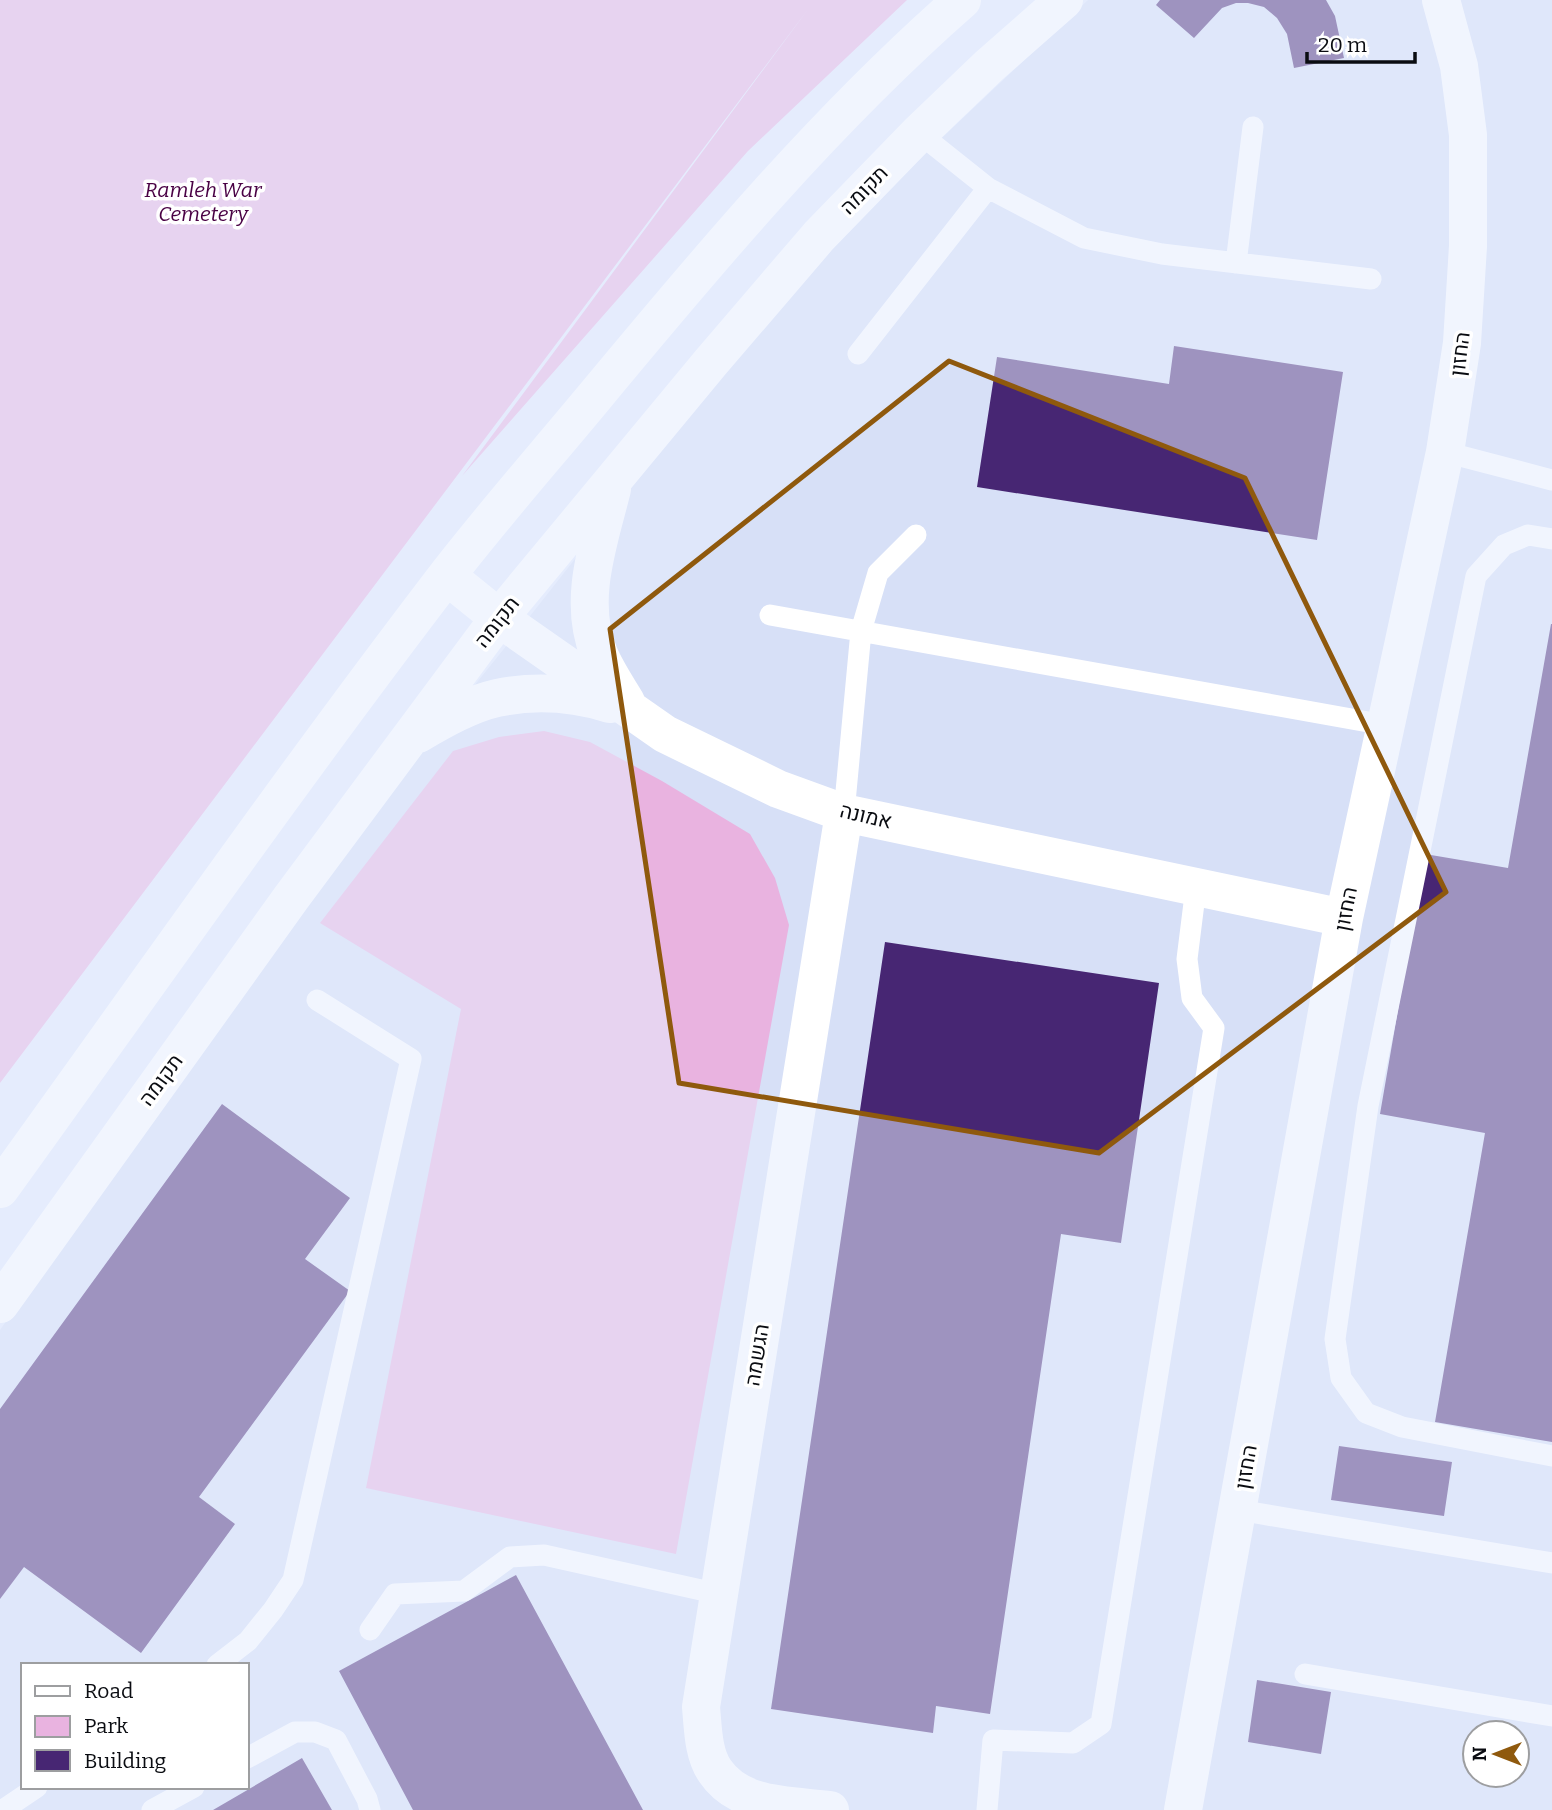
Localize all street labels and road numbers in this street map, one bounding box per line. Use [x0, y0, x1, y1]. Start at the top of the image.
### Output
street label: תקומה [834, 160, 894, 220]
street label: החזון [1444, 330, 1476, 378]
street label: תקומה [469, 591, 525, 653]
street label: אמונה [837, 797, 895, 835]
street label: החזון [1329, 885, 1363, 933]
street label: תקומה [133, 1049, 189, 1111]
street label: הגשמה [739, 1322, 775, 1388]
street label: החזון [1229, 1443, 1263, 1491]

